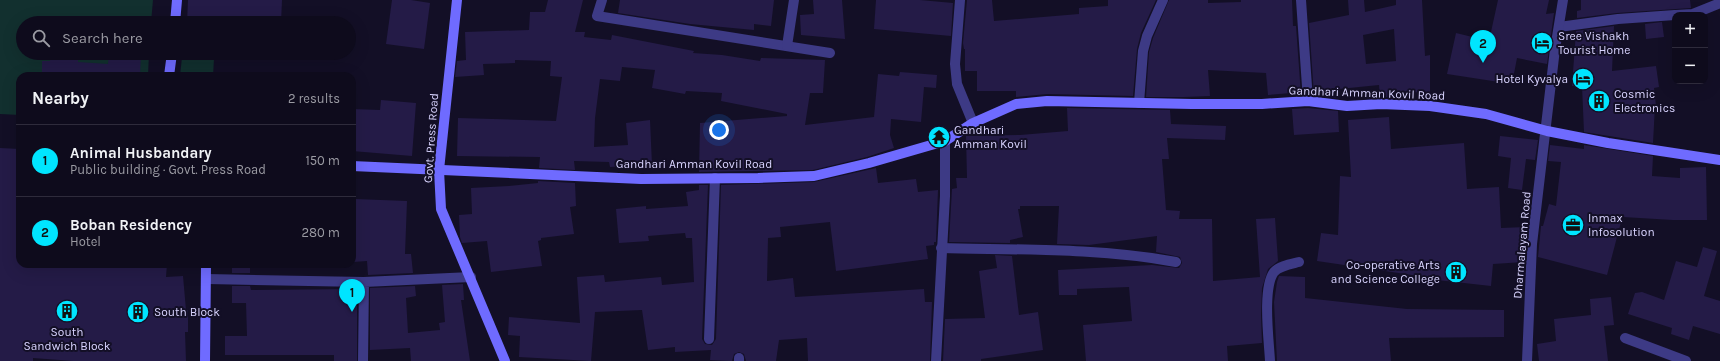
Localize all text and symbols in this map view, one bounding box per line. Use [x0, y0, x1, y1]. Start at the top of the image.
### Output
map controls [1672, 12, 1708, 84]
button: + [1672, 12, 1708, 48]
search box [16, 16, 356, 60]
icon: search [30, 27, 52, 49]
text: Search here [62, 29, 143, 47]
place label: Sree Vishakh Tourist Home [1558, 29, 1630, 57]
pin: 2 [1470, 30, 1496, 63]
hotel icon: Sree Vishakh Tourist Home [1529, 30, 1555, 56]
button: − [1672, 48, 1708, 84]
hotel icon: Hotel Kyvalya [1570, 66, 1596, 92]
place label: Hotel Kyvalya [1495, 72, 1568, 86]
street label: Gandhari Amman Kovil Road [1288, 83, 1446, 103]
place label: Cosmic Electronics [1614, 87, 1675, 115]
text: Nearby [32, 88, 89, 108]
building icon: Cosmic Electronics [1586, 88, 1612, 114]
text: 2 results [288, 91, 340, 106]
street label: Govt. Press Road [421, 93, 441, 183]
your location [709, 120, 729, 140]
place label: Gandhari Amman Kovil [954, 123, 1027, 151]
temple icon: Gandhari Amman Kovil [926, 124, 952, 150]
text: Animal Husbandary [70, 144, 212, 162]
text: 1 [43, 153, 47, 168]
text: 150 m [305, 153, 340, 168]
street label: Gandhari Amman Kovil Road [616, 157, 772, 171]
text: Public building · Govt. Press Road [70, 162, 266, 177]
street label: Dharmalayam Road [1510, 191, 1534, 299]
place label: Inmax Infosolution [1588, 211, 1655, 239]
office icon: Inmax Infosolution [1560, 212, 1586, 238]
text: Boban Residency [70, 216, 192, 234]
text: 2 [41, 225, 49, 240]
text: 280 m [302, 225, 340, 240]
text: Hotel [70, 234, 101, 249]
place label: Co-operative Arts and Science College [1331, 258, 1440, 286]
building icon: Co-operative Arts and Science College [1443, 259, 1469, 285]
pin: 1 [339, 279, 365, 312]
building icon: South Sandwich Block [54, 298, 80, 324]
building icon: South Block [125, 299, 151, 325]
place label: South Block [154, 305, 220, 319]
place label: South Sandwich Block [23, 325, 111, 353]

